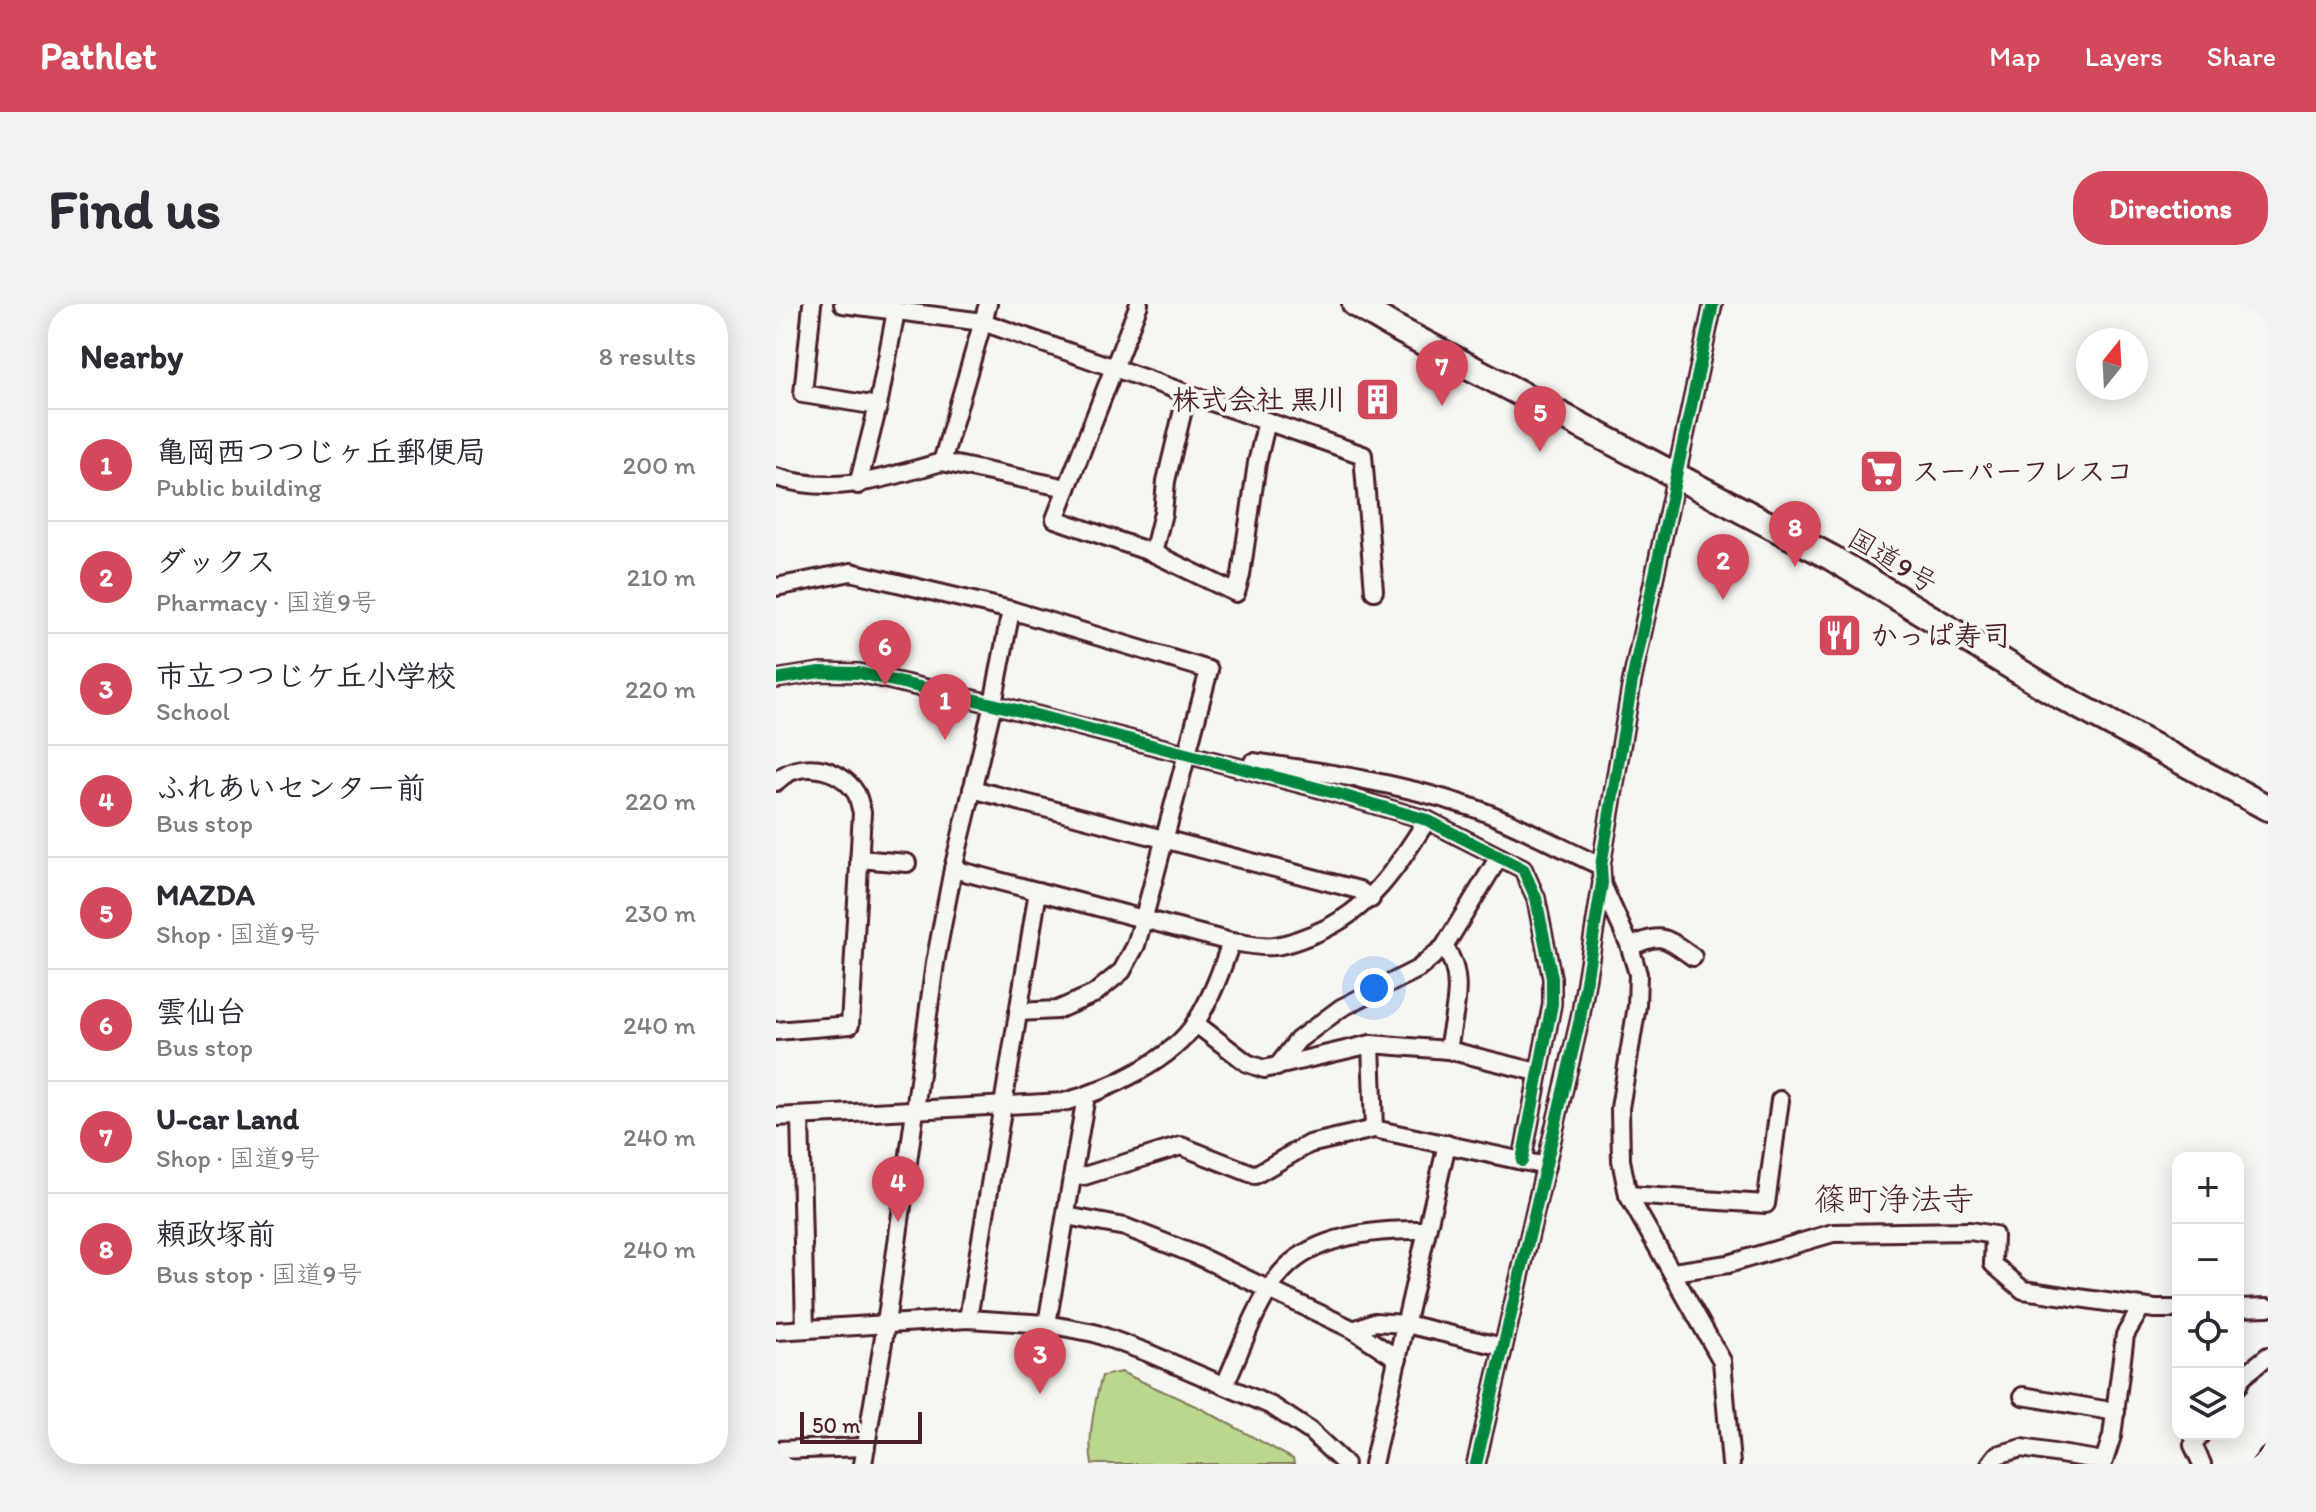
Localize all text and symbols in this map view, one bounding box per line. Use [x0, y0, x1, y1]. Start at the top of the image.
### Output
text: Pathlet [40, 33, 157, 79]
text: Map [1989, 39, 2041, 73]
text: Layers [2085, 39, 2163, 73]
text: Share [2207, 39, 2276, 73]
button: Directions [2073, 171, 2268, 245]
text: Find us [48, 175, 221, 242]
north arrow [2076, 328, 2148, 400]
text: Nearby [80, 336, 183, 377]
text: 8 results [599, 340, 696, 372]
pin: 7 [1416, 340, 1468, 406]
building icon: 株式会社 黒川 [1353, 375, 1401, 423]
place label: 株式会社 黒川 [1172, 382, 1346, 416]
pin: 5 [1514, 386, 1566, 452]
text: 亀岡西つつじヶ丘郵便局 [156, 433, 486, 470]
supermarket icon: スーパーフレスコ [1857, 447, 1905, 495]
text: 1 [100, 449, 112, 481]
text: 200 m [623, 449, 696, 481]
place label: スーパーフレスコ [1912, 454, 2134, 488]
text: Public building [156, 471, 322, 503]
pin: 8 [1769, 501, 1821, 567]
street label: 国道9号 [1842, 520, 1944, 600]
pin: 2 [1697, 534, 1749, 600]
text: ダックス [156, 543, 276, 580]
text: 2 [99, 561, 113, 593]
text: 210 m [627, 561, 696, 593]
text: Pharmacy · 国道9号 [156, 586, 377, 618]
restaurant icon: かっぱ寿司 [1815, 611, 1863, 659]
place label: かっぱ寿司 [1870, 618, 2010, 652]
pin: 6 [859, 620, 911, 686]
text: 市立つつじケ丘小学校 [156, 657, 456, 694]
text: 3 [99, 673, 113, 705]
text: 220 m [625, 673, 696, 705]
pin: 1 [919, 674, 971, 740]
text: School [156, 695, 230, 727]
text: ふれあいセンター前 [156, 769, 426, 806]
text: 4 [98, 785, 114, 817]
text: 220 m [625, 785, 696, 817]
text: Bus stop [156, 807, 253, 839]
text: MAZDA [156, 876, 255, 913]
text: 5 [99, 897, 113, 929]
text: 230 m [624, 897, 696, 929]
text: Shop · 国道9号 [156, 918, 320, 950]
your location [1354, 968, 1394, 1008]
text: 雲仙台 [156, 993, 246, 1030]
text: 6 [99, 1009, 113, 1041]
text: 240 m [623, 1009, 696, 1041]
text: Bus stop [156, 1031, 253, 1063]
text: U-car Land [156, 1100, 299, 1137]
text: 7 [100, 1121, 112, 1153]
text: 240 m [623, 1121, 696, 1153]
text: Shop · 国道9号 [156, 1142, 320, 1174]
map controls [2172, 1152, 2244, 1440]
button: + [2172, 1152, 2244, 1224]
pin: 4 [872, 1156, 924, 1222]
district label: 篠町浄法寺 [1814, 1180, 1974, 1218]
text: 頼政塚前 [156, 1215, 276, 1252]
button: − [2172, 1224, 2244, 1296]
text: 8 [99, 1233, 113, 1265]
text: 240 m [623, 1233, 696, 1265]
text: Bus stop · 国道9号 [156, 1258, 362, 1290]
button: locate [2172, 1296, 2244, 1368]
pin: 3 [1014, 1328, 1066, 1394]
button: layers [2172, 1368, 2244, 1440]
scale bar [800, 1408, 922, 1444]
text: 50 m [812, 1412, 861, 1439]

